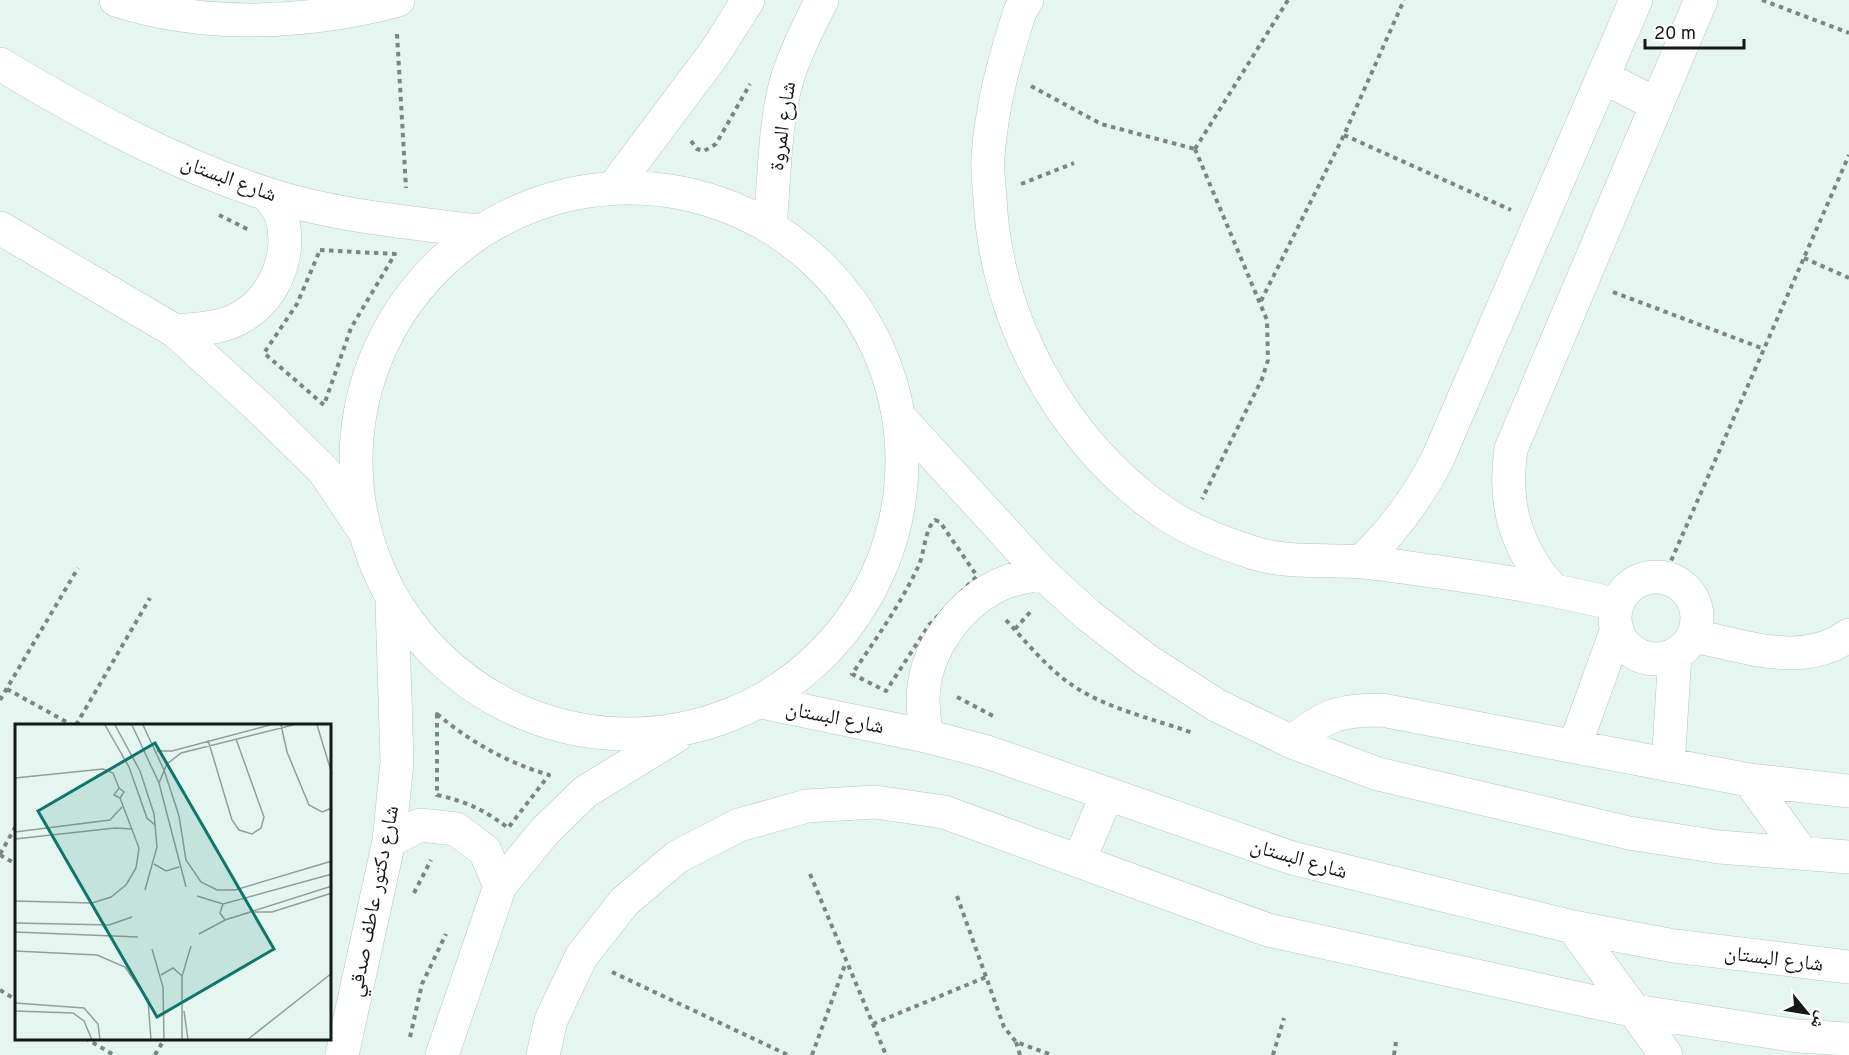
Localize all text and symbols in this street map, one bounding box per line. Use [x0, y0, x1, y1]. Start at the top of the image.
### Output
scale bar [1645, 12, 1744, 50]
text: 20 m [1654, 23, 1696, 46]
street label: شارع المروة [764, 80, 803, 173]
street label: شارع البستان [177, 150, 280, 209]
street label: شارع البستان [783, 696, 886, 741]
inset map [15, 724, 332, 1040]
street label: شارع دكتور عاطف صدقي [343, 803, 408, 999]
street label: شارع البستان [1247, 833, 1350, 886]
street label: شارع البستان [1723, 940, 1825, 979]
north arrow [1777, 983, 1837, 1043]
text: ش [1805, 1007, 1831, 1032]

